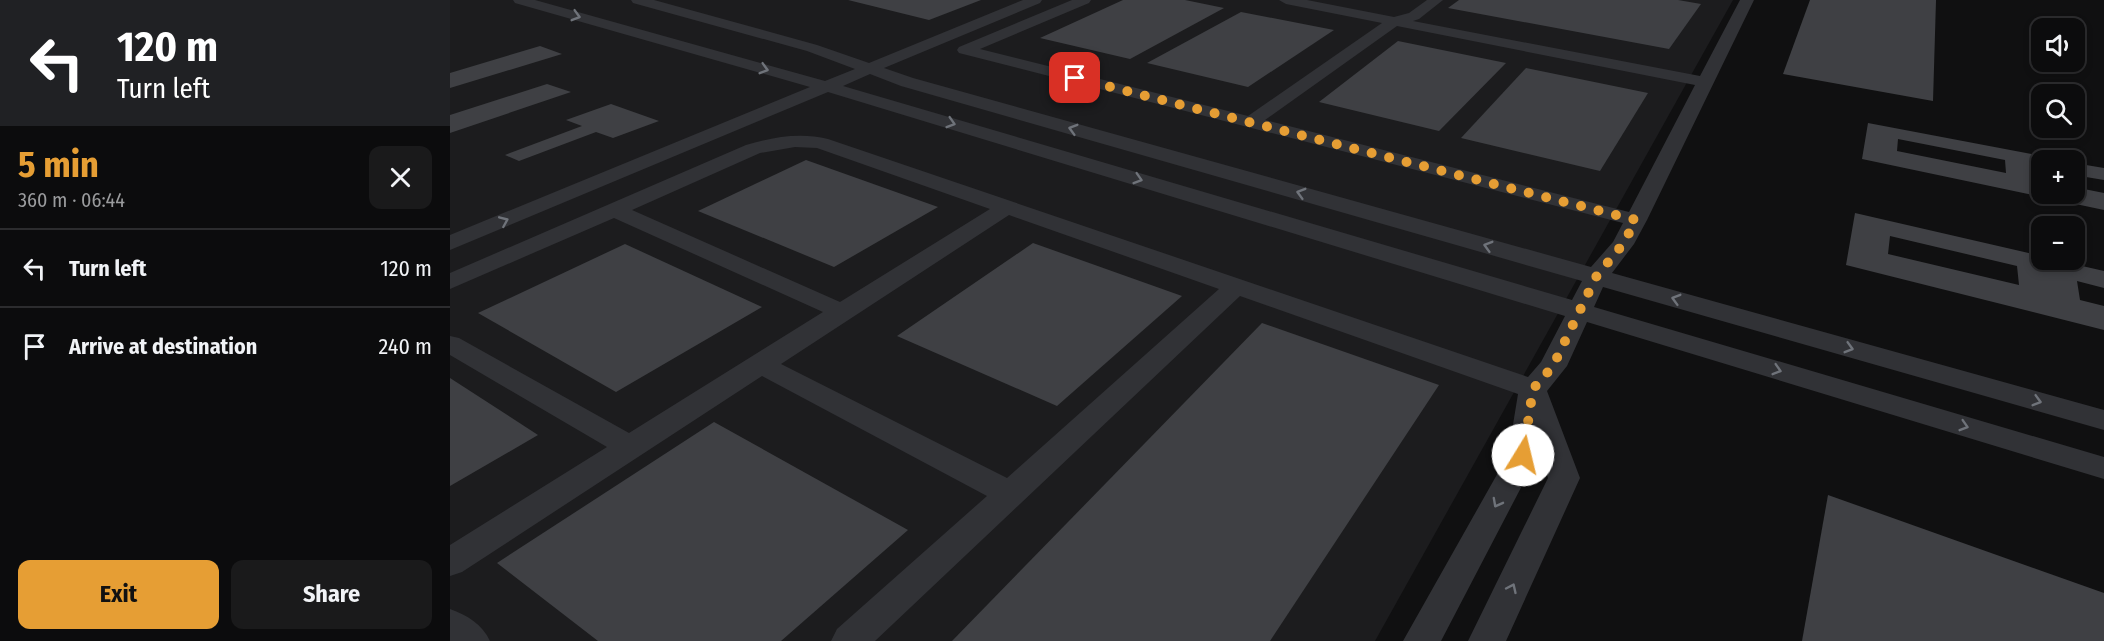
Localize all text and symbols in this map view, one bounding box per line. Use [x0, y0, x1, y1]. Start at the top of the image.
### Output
one-way arrow [570, 9, 581, 21]
map controls [2031, 18, 2085, 270]
button: sound [2031, 18, 2085, 72]
text: 120 m [117, 22, 218, 72]
icon: left [18, 24, 96, 102]
pin [1049, 52, 1100, 103]
icon: arrive [1058, 61, 1091, 94]
one-way arrow [758, 62, 768, 74]
text: Turn left [117, 73, 210, 105]
button: search [2031, 84, 2085, 138]
one-way arrow [945, 116, 956, 128]
one-way arrow [1068, 124, 1078, 136]
text: 5 min [18, 143, 99, 187]
button: close [369, 146, 432, 209]
button: + [2031, 150, 2085, 204]
one-way arrow [1132, 172, 1143, 184]
text: 360 m · 06:44 [18, 188, 125, 212]
one-way arrow [1296, 188, 1306, 201]
one-way arrow [498, 216, 509, 228]
button: − [2031, 216, 2085, 270]
one-way arrow [1483, 241, 1493, 254]
icon: left [18, 252, 51, 285]
text: Turn left [69, 255, 147, 282]
text: 120 m [380, 255, 432, 282]
one-way arrow [1671, 294, 1682, 306]
icon: arrive [18, 330, 51, 363]
text: Arrive at destination [69, 333, 257, 360]
text: 240 m [379, 333, 432, 360]
one-way arrow [1843, 341, 1854, 353]
one-way arrow [1771, 363, 1782, 375]
one-way arrow [2031, 394, 2042, 406]
one-way arrow [1958, 419, 1969, 431]
position arrow [1491, 423, 1555, 487]
one-way arrow [1493, 497, 1504, 507]
button: Exit [18, 560, 219, 629]
button: Share [231, 560, 432, 629]
one-way arrow [1505, 584, 1517, 595]

